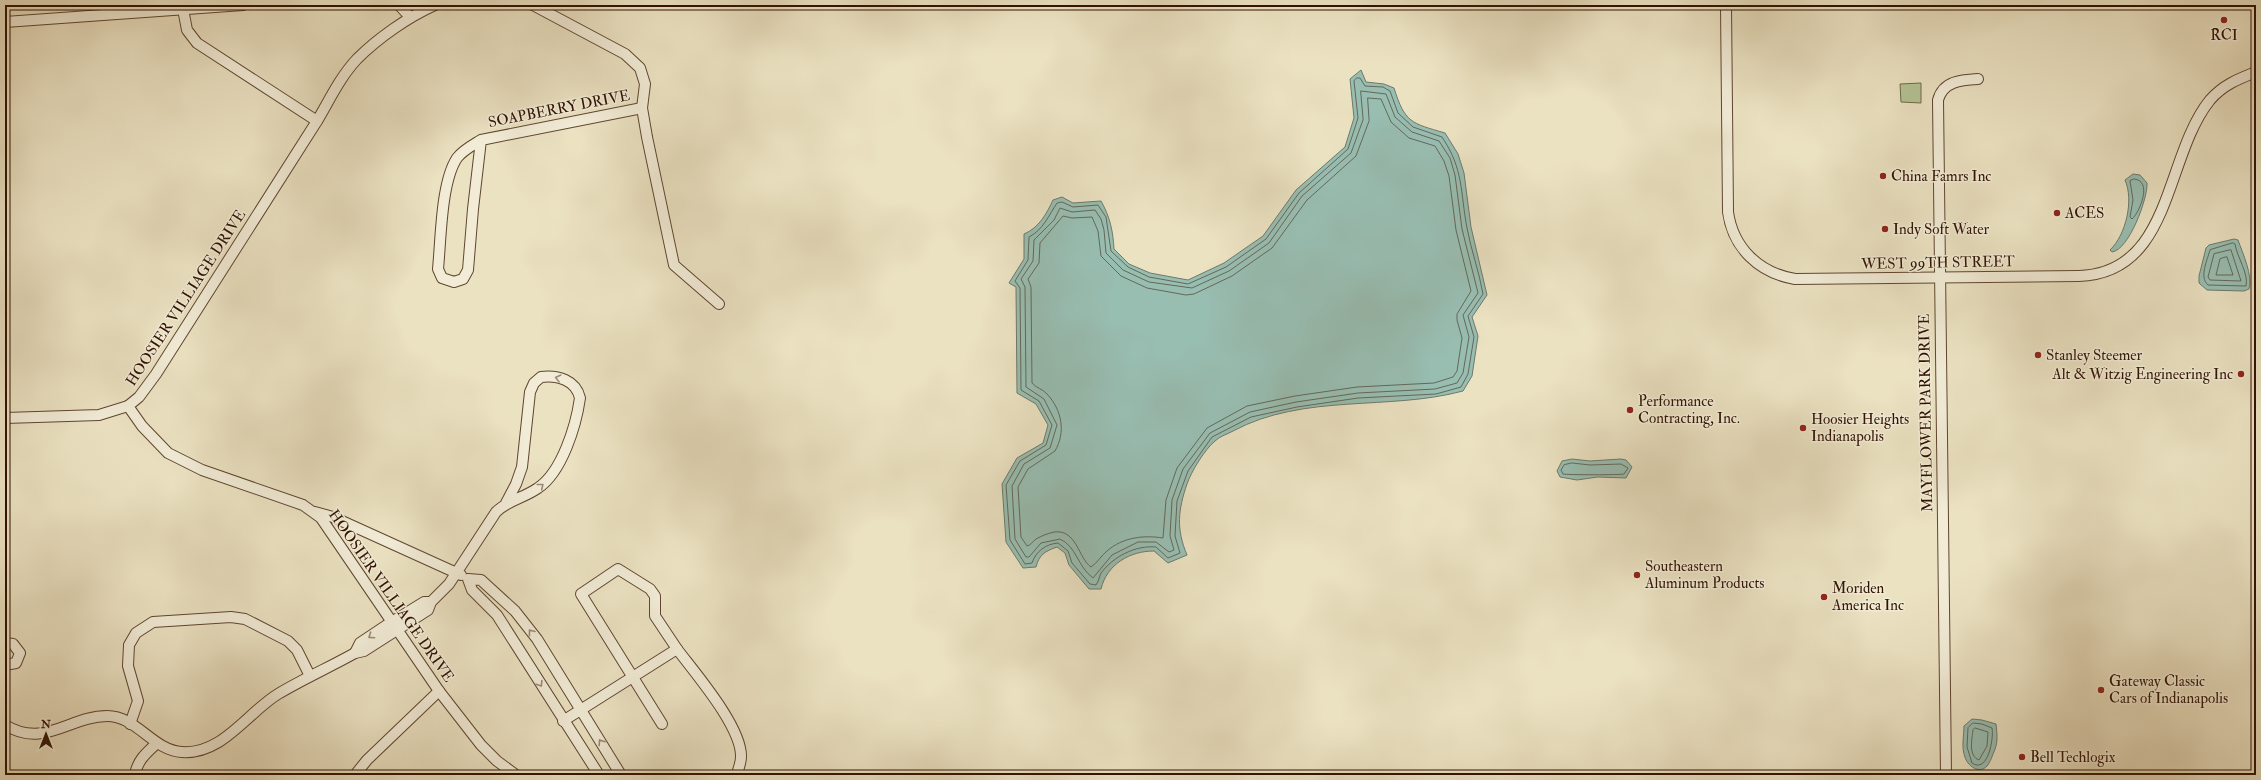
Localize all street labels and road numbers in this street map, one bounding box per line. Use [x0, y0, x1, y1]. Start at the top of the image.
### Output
street label: SOAPBERRY DRIVE [487, 86, 632, 132]
street label: HOOSIER VILLIAGE DRIVE [122, 206, 250, 390]
street label: WEST 99TH STREET [1860, 252, 2015, 274]
street label: MAYFLOWER PARK DRIVE [1915, 314, 1937, 512]
street label: HOOSIER VILLIAGE DRIVE [324, 506, 458, 686]

